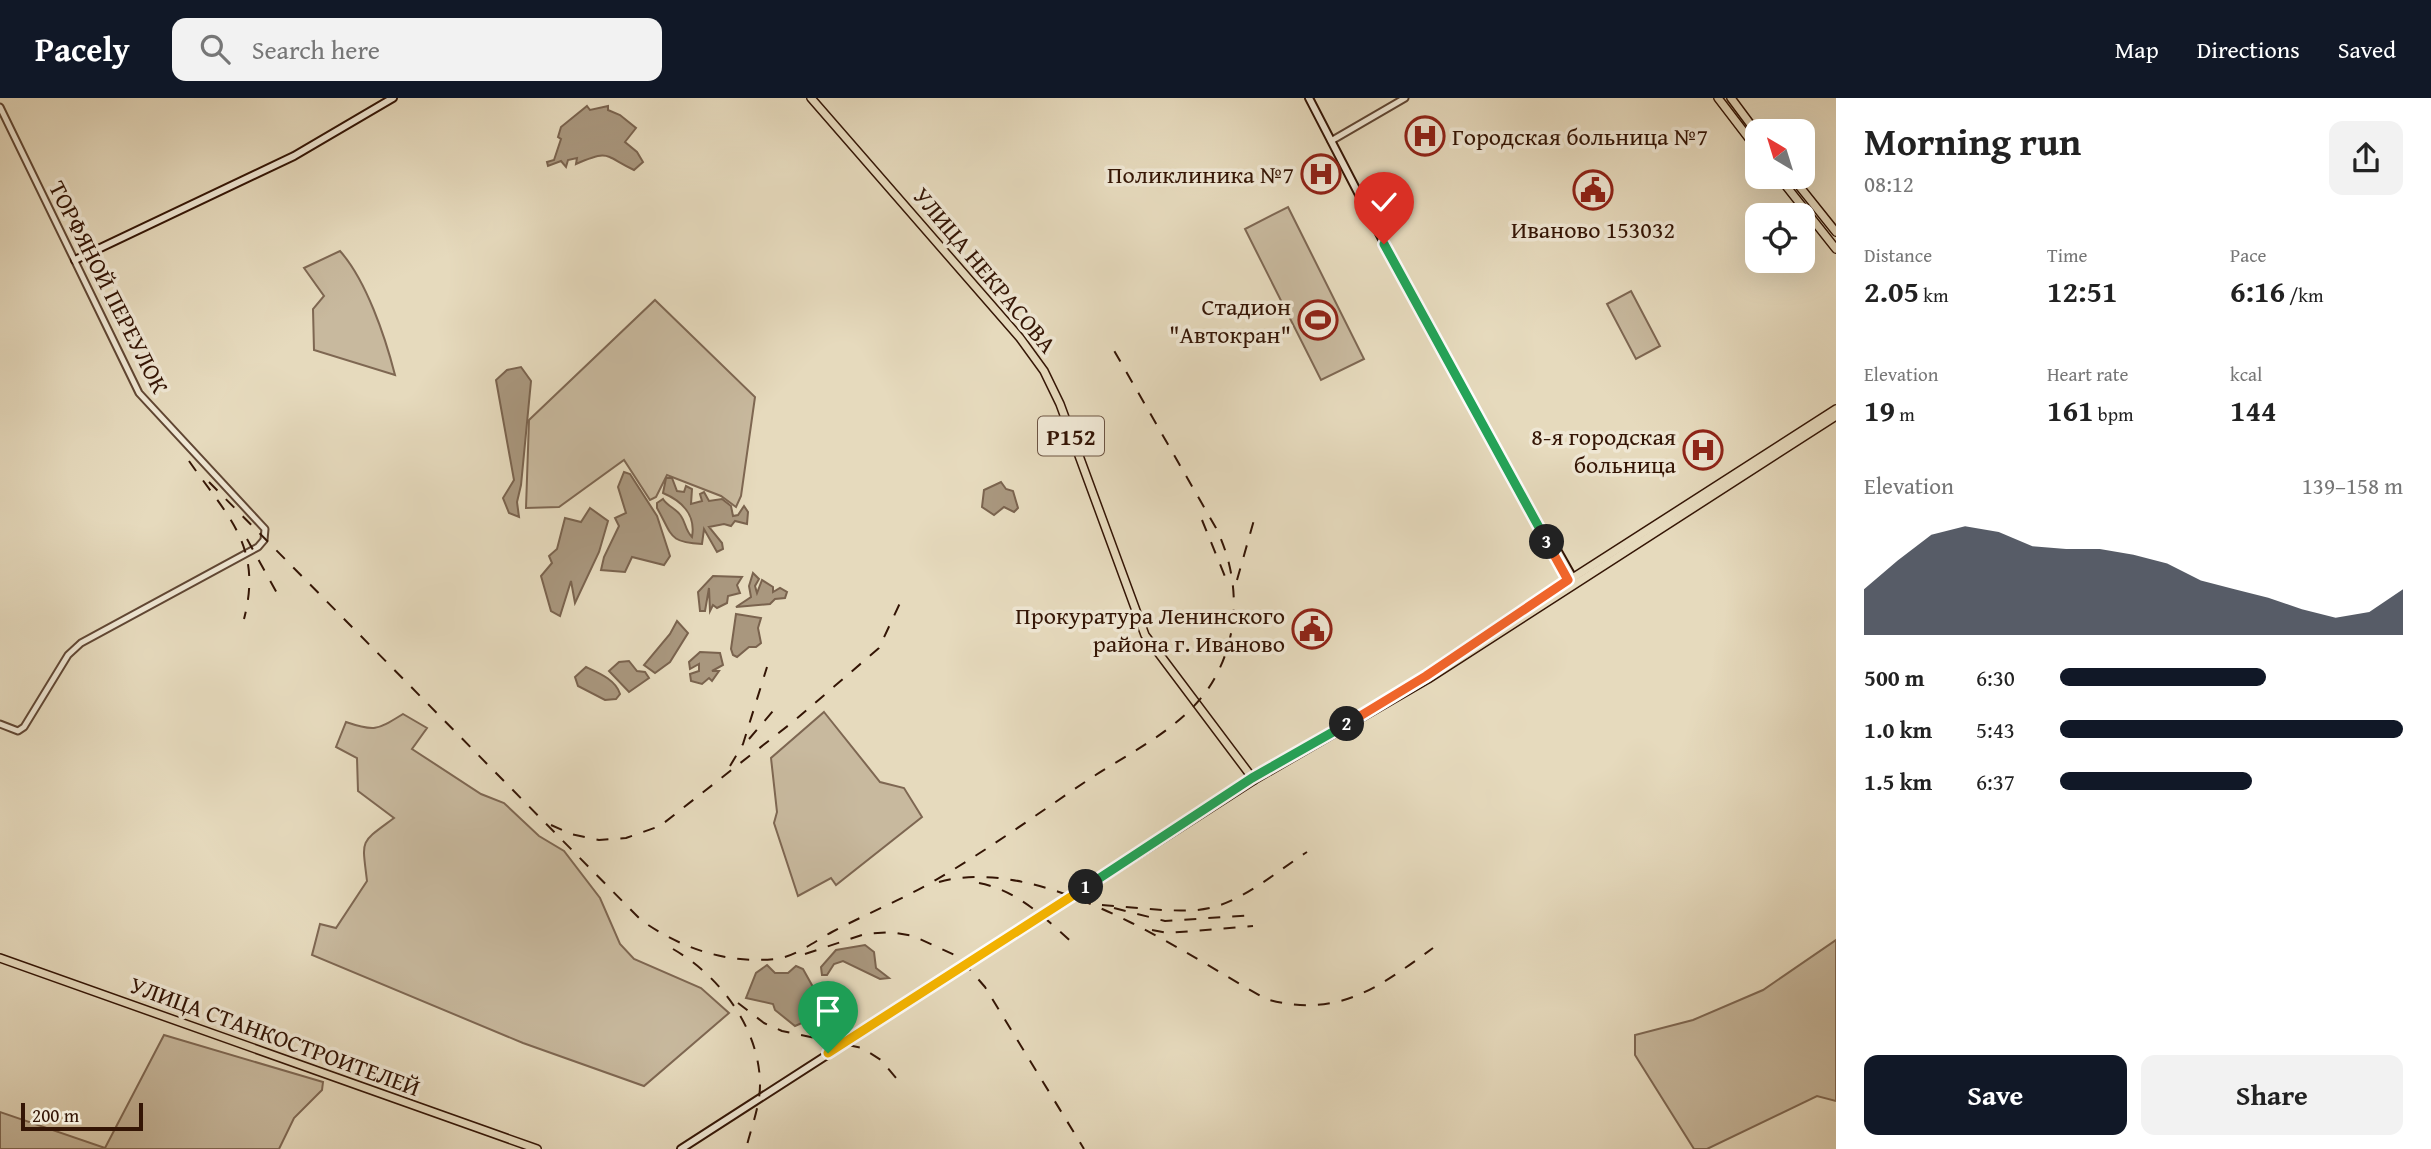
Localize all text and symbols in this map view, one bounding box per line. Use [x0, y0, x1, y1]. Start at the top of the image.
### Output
search box [172, 18, 662, 81]
text: Pacely [35, 25, 130, 73]
icon: search [196, 30, 234, 68]
text: Search here [252, 30, 380, 69]
text: Map [2115, 32, 2159, 67]
text: Directions [2197, 32, 2300, 67]
text: Saved [2338, 32, 2396, 67]
text: Morning run [1864, 113, 2081, 169]
hospital icon: Городская больница №7 [1404, 115, 1446, 157]
place label: Городская больница №7 [1452, 119, 1708, 154]
north arrow [1745, 119, 1815, 189]
map controls [1745, 119, 1815, 273]
button: share [2329, 121, 2403, 195]
hospital icon: Поликлиника №7 [1300, 153, 1342, 195]
place label: Поликлиника №7 [1107, 157, 1294, 192]
text: 08:12 [1864, 167, 1914, 200]
public building icon: Иваново 153032 [1572, 169, 1614, 211]
pin [1354, 172, 1414, 244]
street label: ТОРФЯНОЙ ПЕРЕУЛОК [40, 175, 178, 400]
street label: УЛИЦА НЕКРАСОВА [905, 179, 1065, 361]
icon: check [1365, 183, 1403, 221]
button: locate [1745, 203, 1815, 273]
place label: Иваново 153032 [1511, 212, 1675, 247]
text: Distance [1864, 241, 1932, 269]
text: Time [2047, 241, 2087, 269]
text: Pace [2230, 241, 2267, 269]
text: 2.05 [1864, 269, 1919, 313]
text: 12:51 [2047, 269, 2118, 313]
text: 6:16 [2230, 269, 2285, 313]
text: km [1919, 281, 1948, 309]
text: /km [2285, 281, 2323, 309]
place label: Стадион "Автокран" [1169, 289, 1291, 352]
sports icon: Стадион "Автокран" [1297, 299, 1339, 341]
text: Elevation [1864, 360, 1938, 388]
text: Heart rate [2047, 360, 2128, 388]
text: kcal [2230, 360, 2262, 388]
text: 19 [1864, 388, 1895, 432]
text: 161 [2047, 388, 2094, 432]
text: 144 [2230, 388, 2277, 432]
text: m [1895, 400, 1915, 428]
text: bpm [2094, 400, 2133, 428]
road number: Р152 [1038, 416, 1104, 456]
place label: 8-я городская больница [1531, 419, 1677, 482]
hospital icon: 8-я городская больница [1682, 429, 1724, 471]
text: Elevation [1864, 469, 1954, 502]
text: 139–158 m [2302, 469, 2403, 502]
pin: 3 [1530, 524, 1564, 560]
text: 3 [1542, 527, 1551, 555]
place label: Прокуратура Ленинского района г. Иваново [1015, 598, 1285, 661]
public building icon: Прокуратура Ленинского района г. Иваново [1291, 608, 1333, 650]
text: 500 m [1864, 661, 1925, 694]
text: 6:30 [1976, 661, 2015, 694]
pin: 2 [1330, 706, 1364, 742]
text: 2 [1342, 709, 1351, 737]
text: 1.0 km [1864, 713, 1932, 746]
text: 5:43 [1976, 713, 2015, 746]
text: 1.5 km [1864, 765, 1932, 798]
text: 6:37 [1976, 765, 2015, 798]
pin: 1 [1068, 870, 1104, 904]
text: 1 [1081, 872, 1090, 900]
street label: УЛИЦА СТАНКОСТРОИТЕЛЕЙ [125, 967, 425, 1105]
pin [798, 981, 858, 1053]
icon: arrive [809, 992, 847, 1030]
button: Save [1864, 1055, 2127, 1135]
button: Share [2141, 1055, 2403, 1135]
scale bar [21, 1100, 144, 1132]
text: 200 m [32, 1101, 79, 1129]

